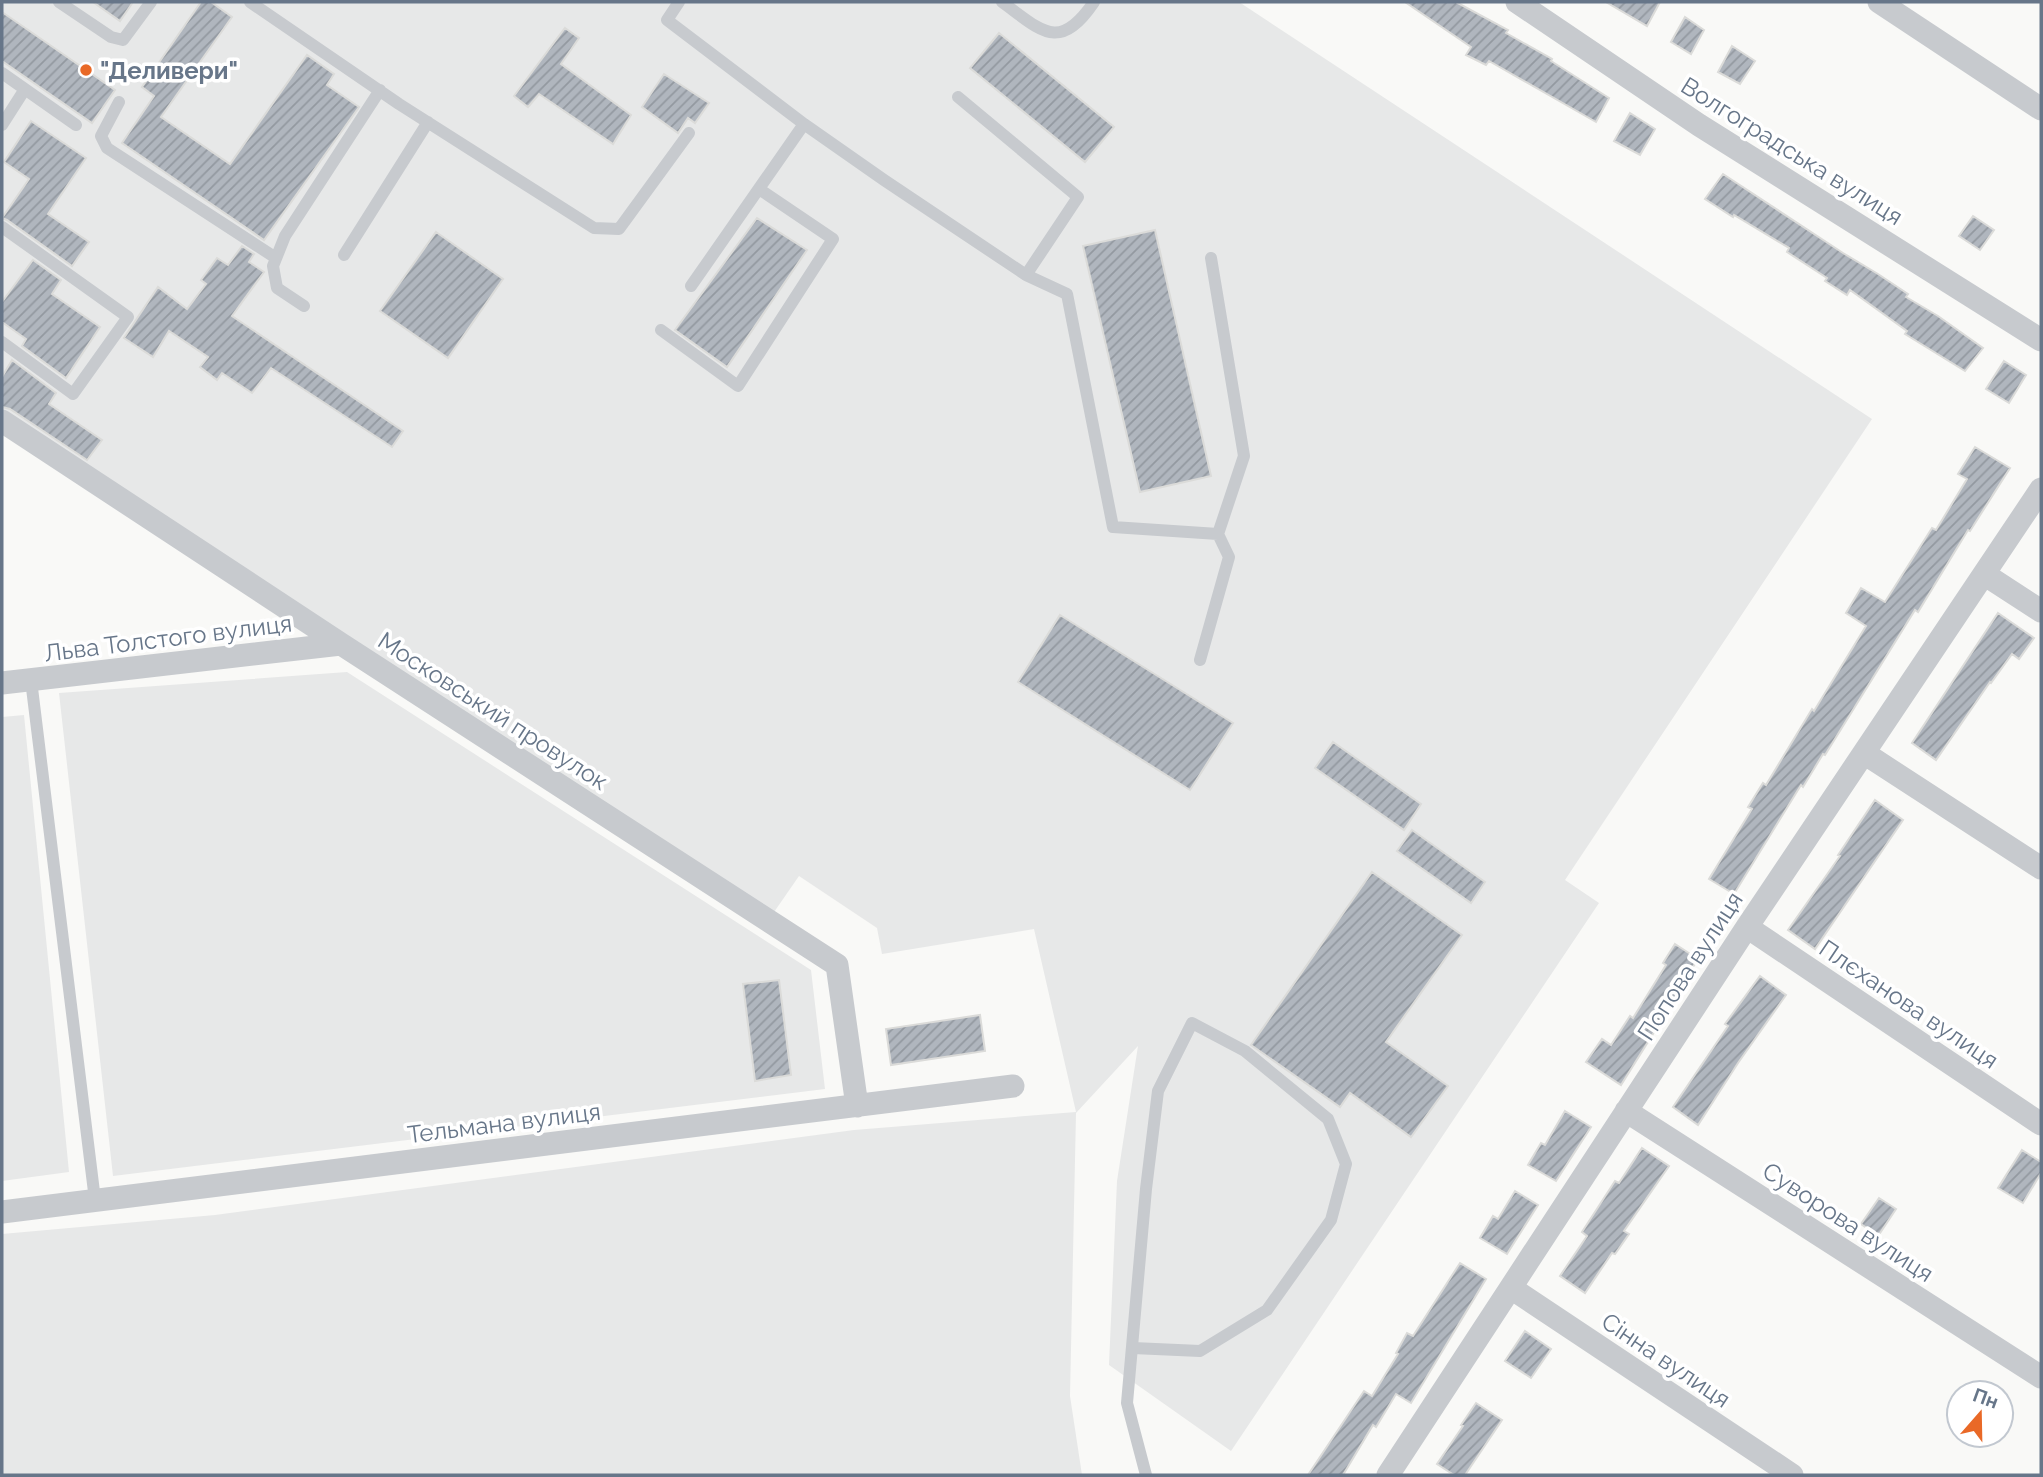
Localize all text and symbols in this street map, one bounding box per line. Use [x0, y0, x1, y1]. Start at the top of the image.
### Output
place label: "Деливери" [100, 56, 238, 85]
marker: "Деливери" [78, 62, 94, 78]
street label: Волгоградська вулиця [1676, 71, 1908, 231]
street label: Льва Толстого вулиця [42, 608, 294, 668]
street label: Московський провулок [373, 626, 613, 796]
street label: Попова вулиця [1631, 886, 1749, 1046]
street label: Плєханова вулиця [1814, 933, 2004, 1075]
street label: Тельмана вулиця [406, 1097, 602, 1149]
street label: Суворова вулиця [1757, 1156, 1939, 1288]
street label: Сінна вулиця [1596, 1306, 1736, 1414]
north arrow [1945, 1379, 2015, 1449]
text: Пн [1970, 1383, 2001, 1413]

